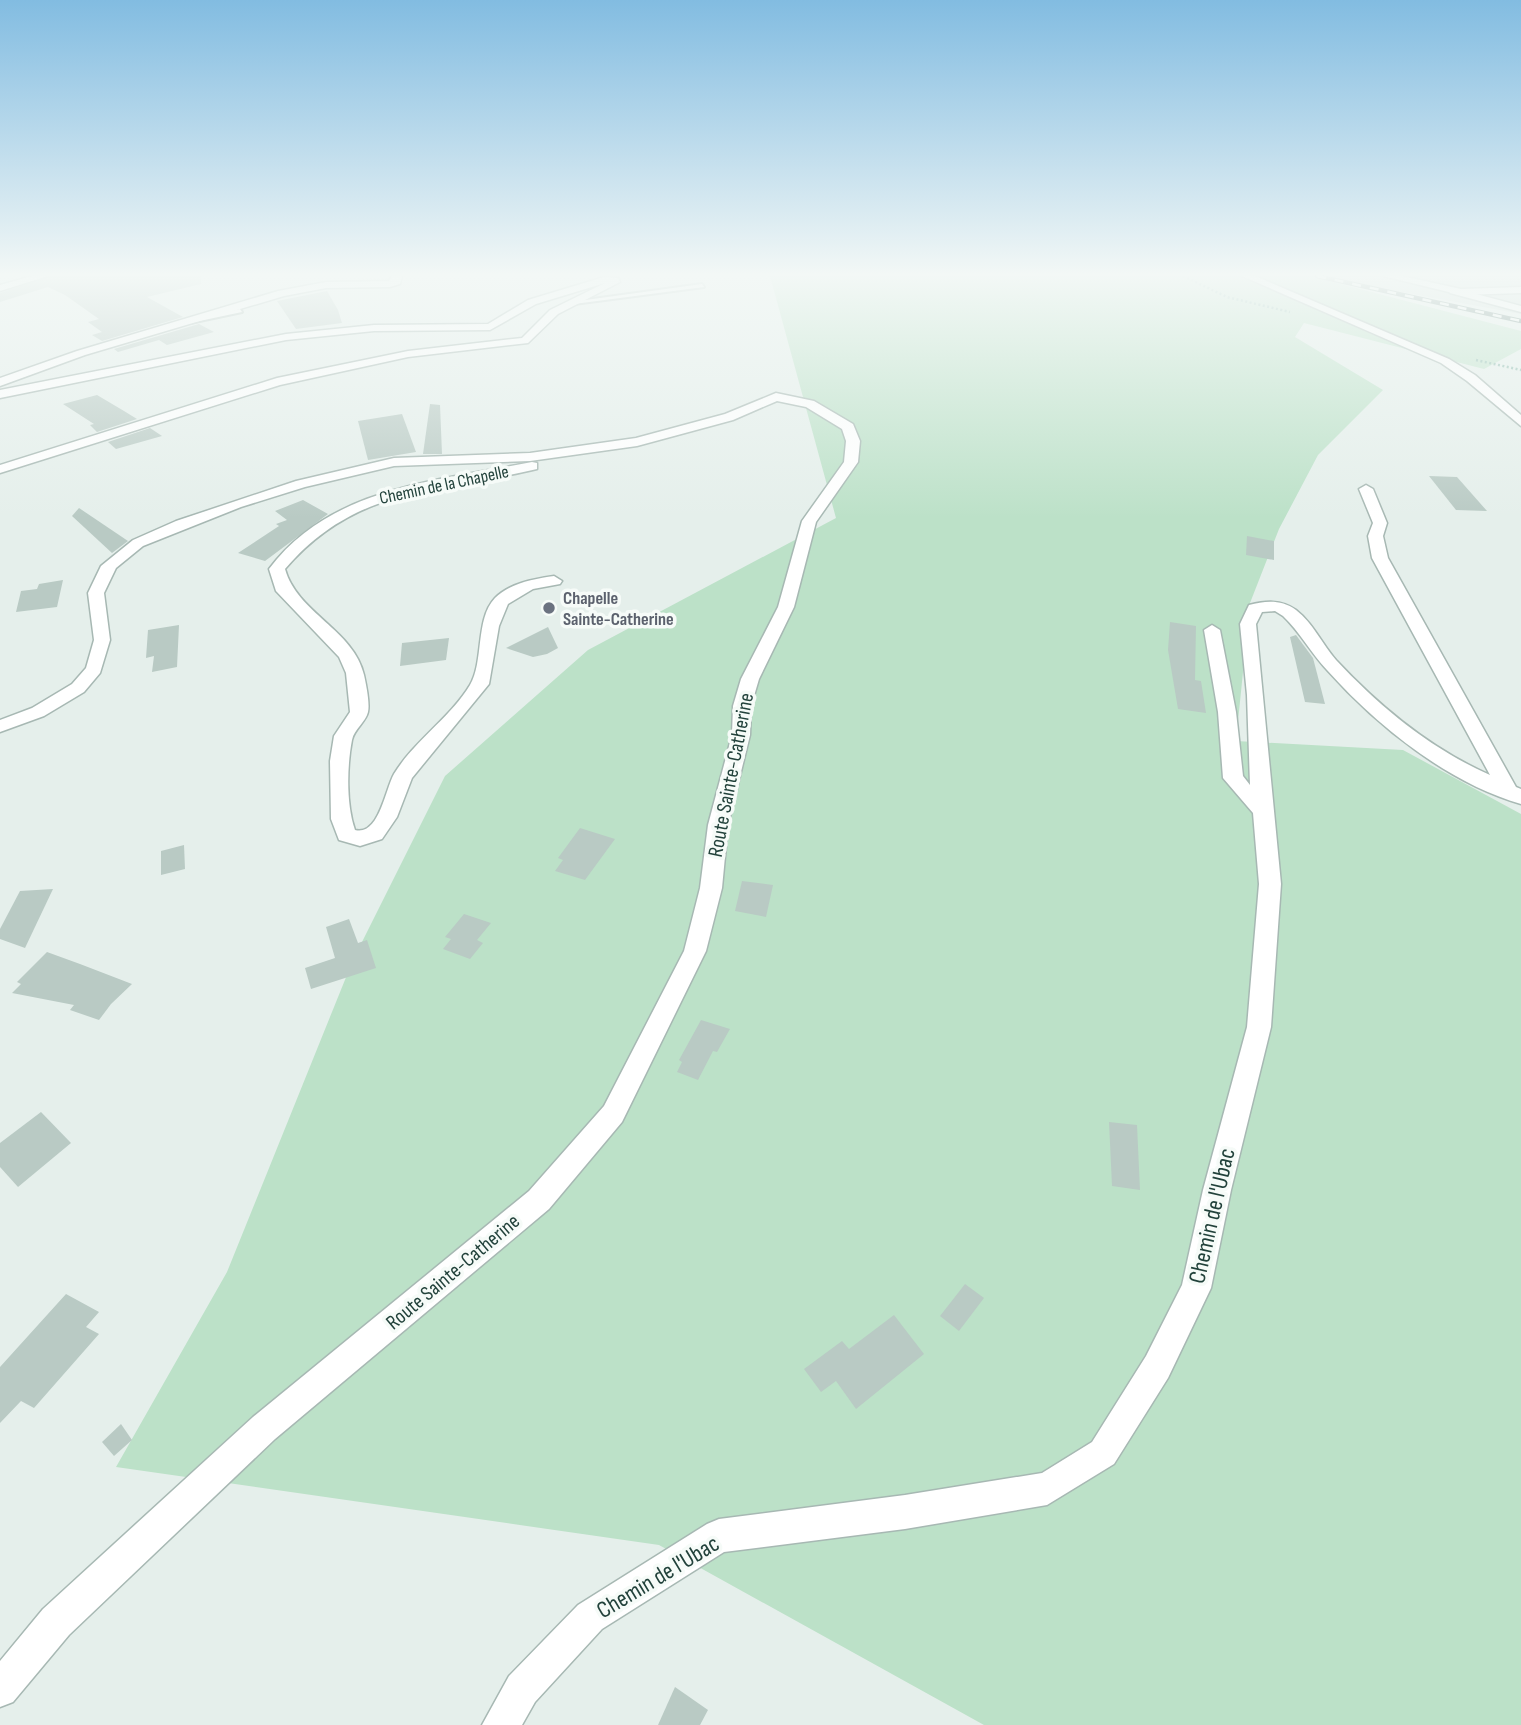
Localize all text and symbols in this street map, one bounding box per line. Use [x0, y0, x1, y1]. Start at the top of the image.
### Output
street label: Chemin de la Chapelle [377, 461, 511, 509]
place label: Chapelle Sainte-Catherine [563, 588, 674, 630]
marker: Chapelle Sainte-Catherine [541, 600, 557, 616]
street label: Route Sainte-Catherine [703, 691, 759, 859]
street label: Chemin de l'Ubac [1182, 1146, 1242, 1286]
street label: Route Sainte-Catherine [381, 1209, 525, 1335]
street label: Chemin de l'Ubac [591, 1529, 725, 1625]

